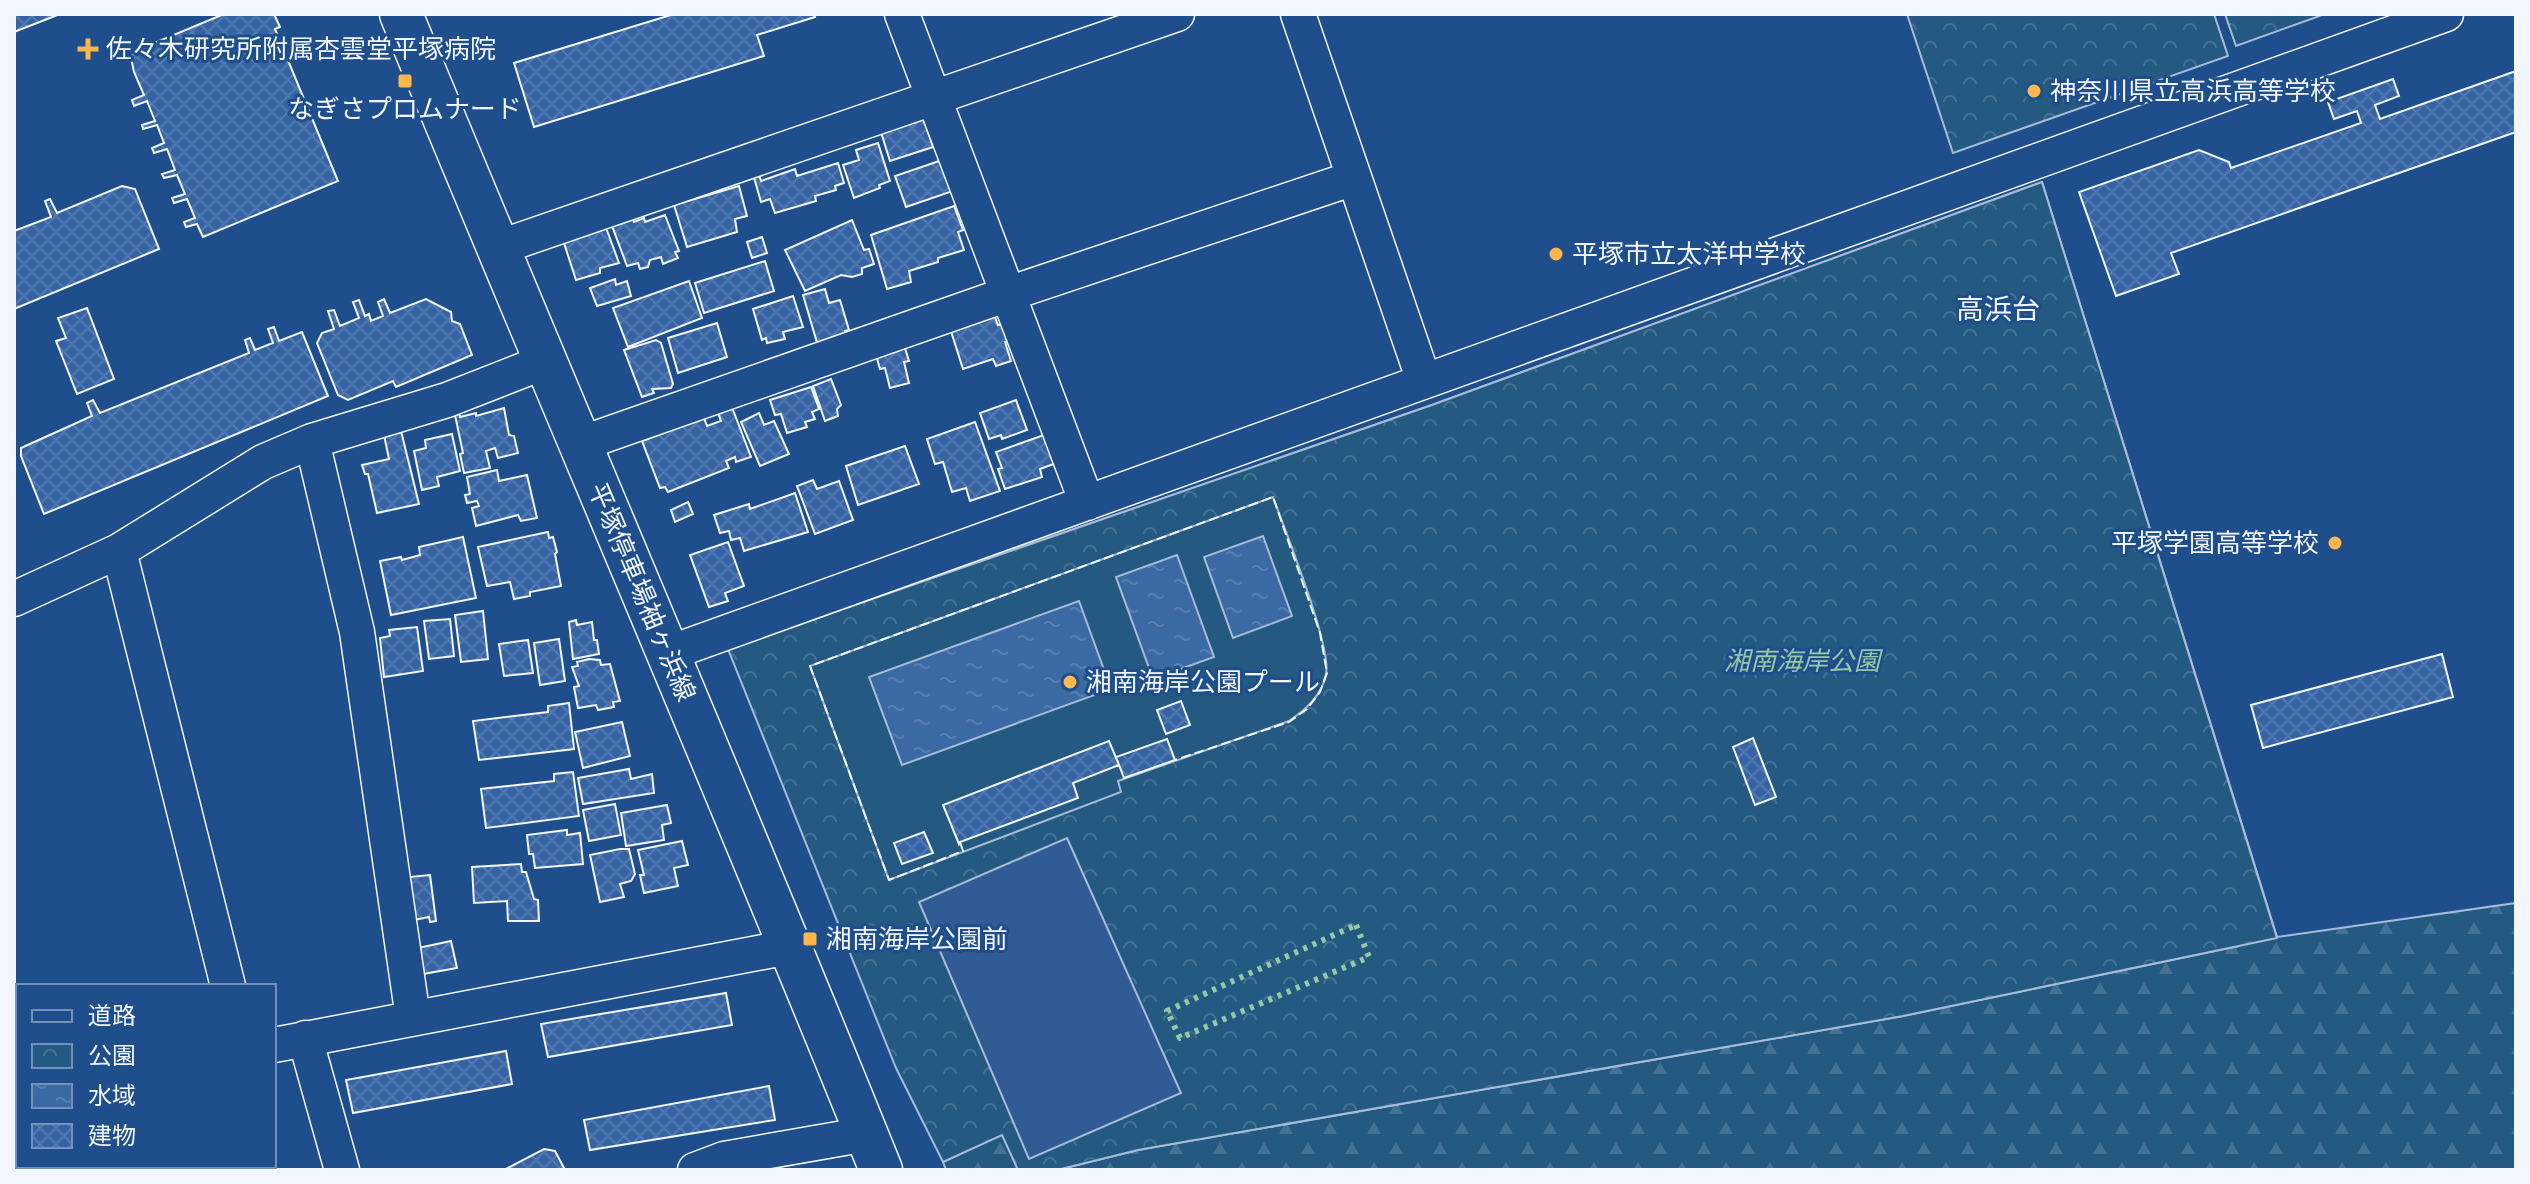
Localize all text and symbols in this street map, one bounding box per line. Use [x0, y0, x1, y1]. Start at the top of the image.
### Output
place label: 佐々木研究所附属杏雲堂平塚病院 [106, 33, 496, 65]
marker: 佐々木研究所附属杏雲堂平塚病院 [77, 38, 99, 60]
marker: なぎさプロムナード [396, 72, 414, 90]
place label: 神奈川県立高浜高等学校 [2050, 75, 2336, 107]
marker: 神奈川県立高浜高等学校 [2025, 82, 2043, 100]
place label: なぎさプロムナード [288, 93, 522, 125]
place label: 平塚市立太洋中学校 [1572, 238, 1806, 270]
marker: 平塚市立太洋中学校 [1547, 245, 1565, 263]
district label: 高浜台 [1956, 293, 2040, 326]
street label: 平塚停車場袖ヶ浜線 [582, 478, 702, 706]
place label: 平塚学園高等学校 [2111, 527, 2319, 559]
marker: 平塚学園高等学校 [2326, 534, 2344, 552]
park label: 湘南海岸公園 [1724, 645, 1884, 677]
place label: 湘南海岸公園プール [1086, 666, 1320, 698]
marker: 湘南海岸公園プール [1061, 673, 1079, 691]
place label: 湘南海岸公園前 [826, 923, 1008, 955]
marker: 湘南海岸公園前 [801, 930, 819, 948]
legend [16, 984, 276, 1168]
text: 道路 [88, 1001, 136, 1030]
text: 公園 [88, 1041, 136, 1070]
text: 水域 [88, 1081, 136, 1110]
text: 建物 [88, 1121, 136, 1150]

